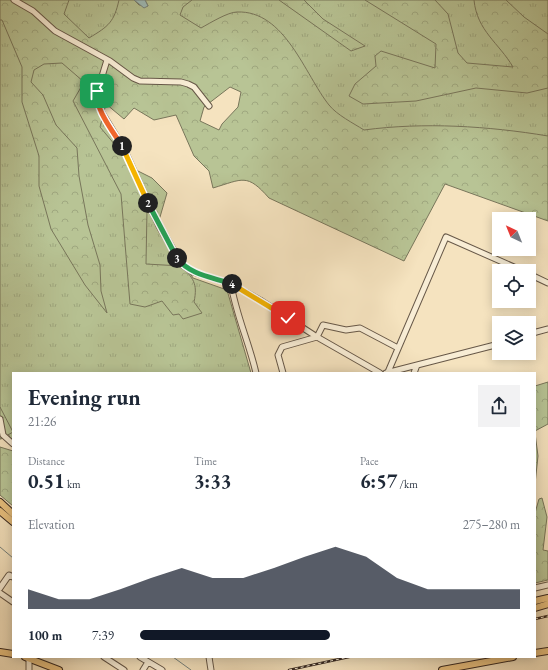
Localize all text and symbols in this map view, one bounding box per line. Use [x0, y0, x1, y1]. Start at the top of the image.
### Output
pin [80, 74, 114, 108]
icon: arrive [86, 80, 108, 102]
pin: 1 [112, 136, 132, 156]
text: 1 [119, 139, 125, 153]
pin: 2 [138, 193, 158, 213]
text: 2 [145, 196, 151, 210]
north arrow [492, 212, 536, 256]
map controls [492, 212, 536, 360]
pin: 3 [167, 248, 187, 268]
text: 3 [174, 251, 180, 265]
button: locate [492, 264, 536, 308]
pin: 4 [222, 274, 242, 294]
text: 4 [229, 277, 235, 291]
pin [271, 301, 305, 335]
icon: check [277, 307, 299, 329]
button: layers [492, 316, 536, 360]
text: Evening run [28, 383, 141, 412]
button: share [478, 385, 520, 427]
text: 21:26 [28, 413, 56, 430]
text: Distance [28, 454, 65, 468]
text: Time [194, 454, 217, 468]
text: Pace [360, 454, 378, 468]
text: 0.51 [28, 468, 65, 494]
text: 3:33 [194, 468, 231, 494]
text: 6:57 [360, 468, 397, 494]
text: km [65, 477, 81, 491]
text: /km [397, 477, 418, 491]
text: Elevation [28, 516, 75, 533]
text: 275–280 m [463, 516, 520, 533]
text: 100 m [28, 627, 62, 644]
text: 7:39 [92, 627, 114, 644]

